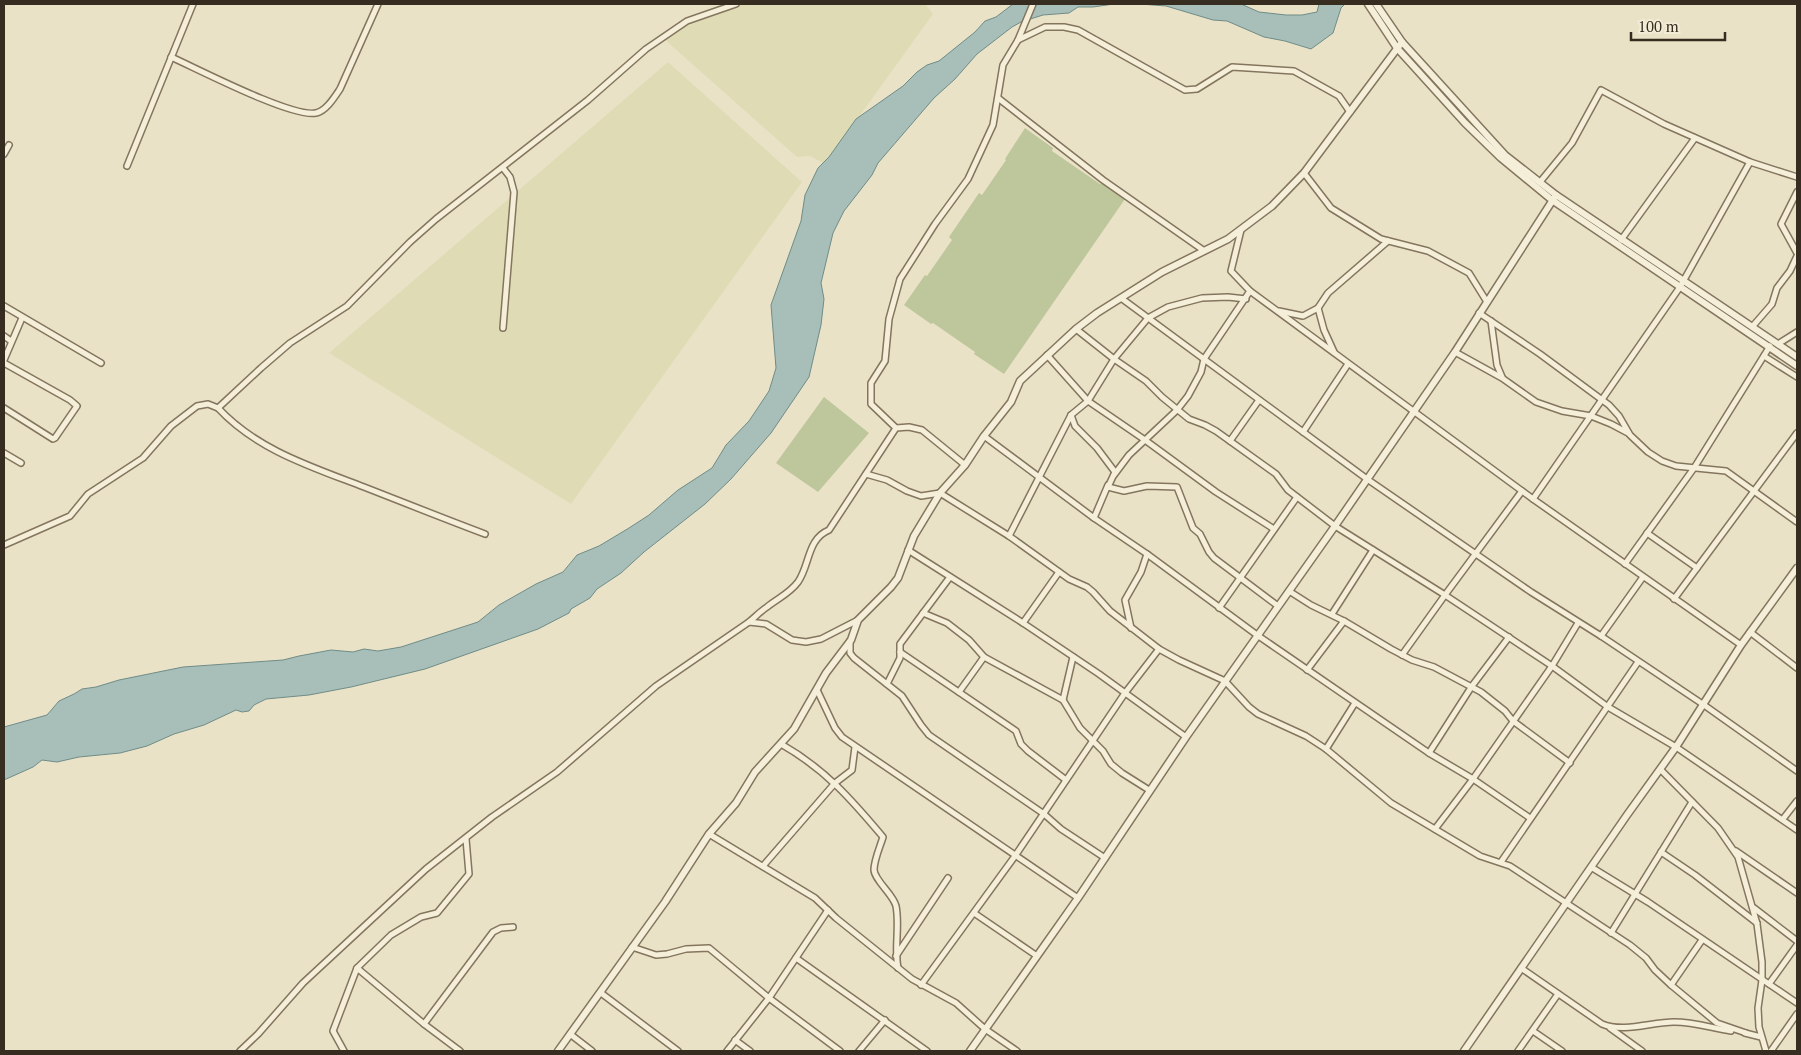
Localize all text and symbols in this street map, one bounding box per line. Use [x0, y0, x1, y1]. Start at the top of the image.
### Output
scale bar [1631, 10, 1725, 42]
text: 100 m [1638, 16, 1679, 36]

